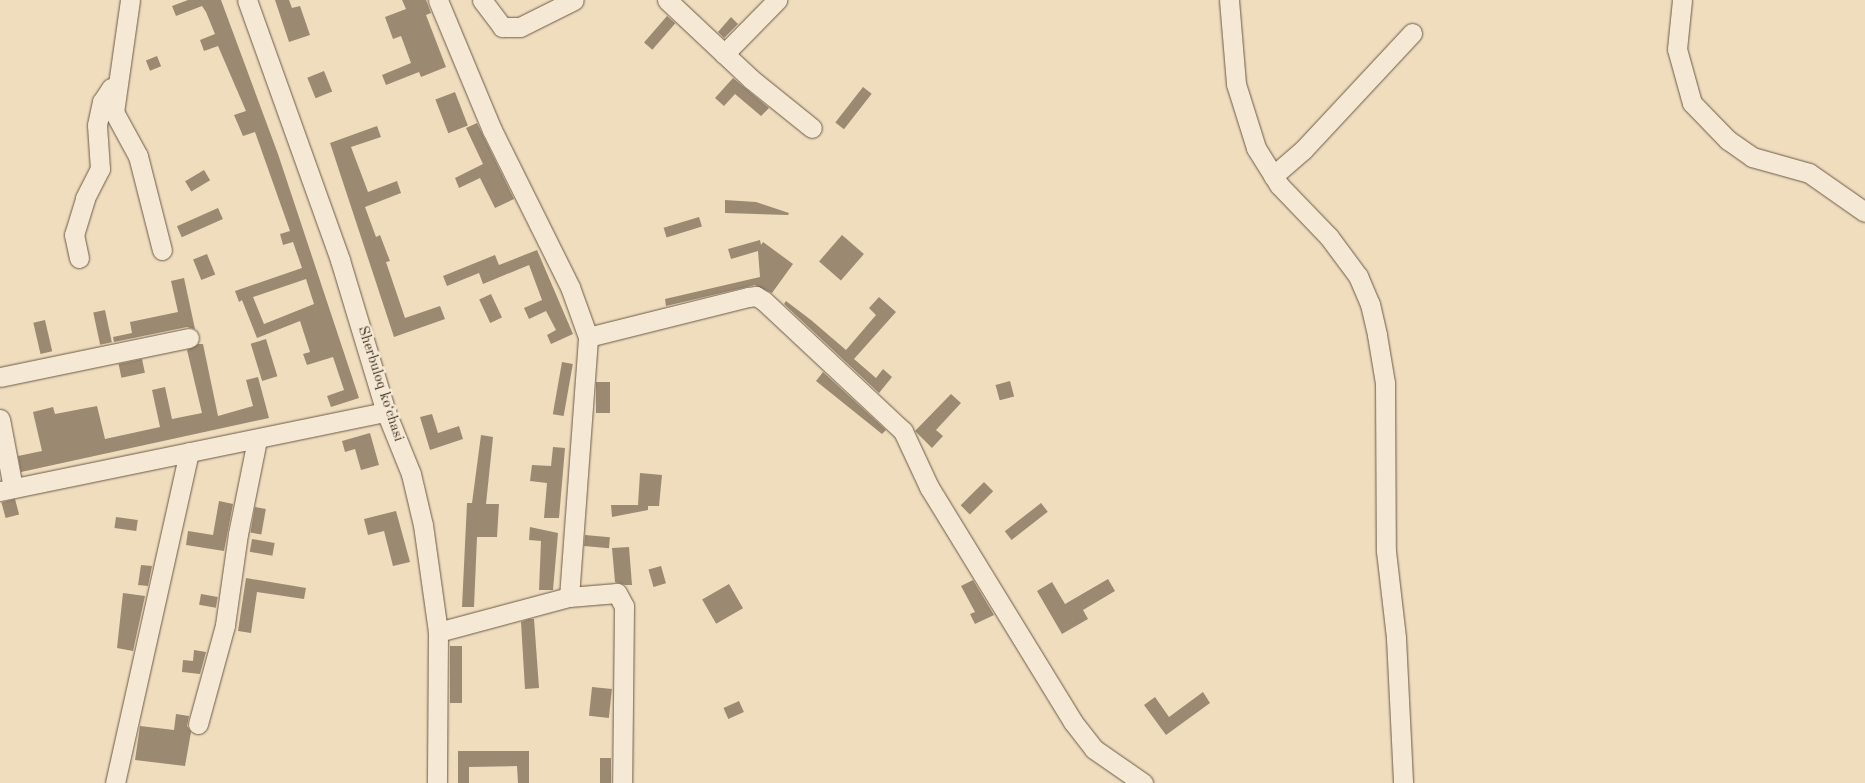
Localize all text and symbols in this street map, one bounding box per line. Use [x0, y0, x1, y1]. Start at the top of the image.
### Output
street label: Sherbuloq koʻchasi [353, 324, 407, 444]

